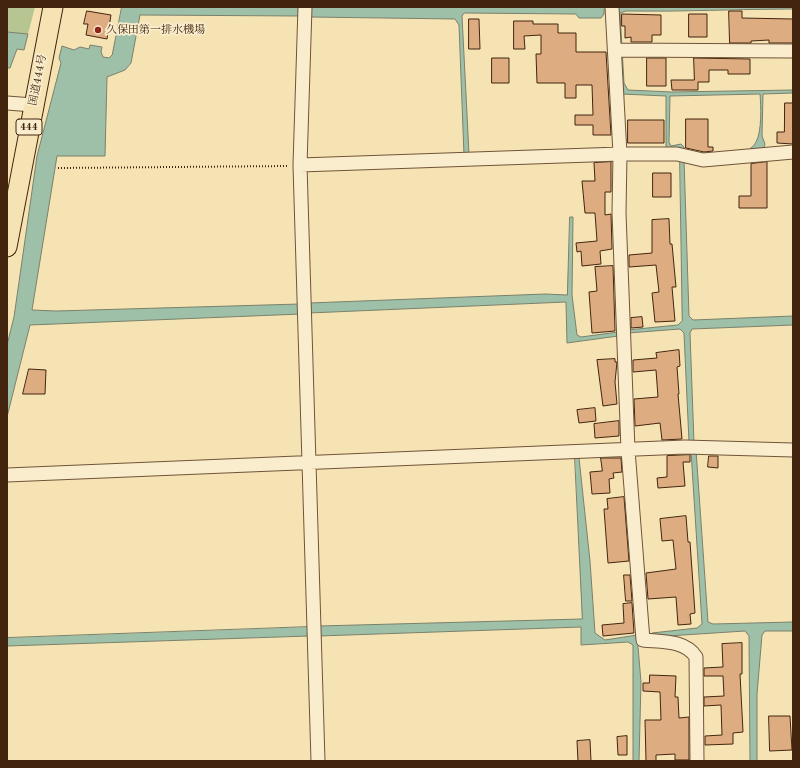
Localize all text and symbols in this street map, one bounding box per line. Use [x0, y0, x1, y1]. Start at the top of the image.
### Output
place label: 久保田第一排水機場 [106, 23, 205, 37]
marker: 久保田第一排水機場 [93, 25, 103, 35]
street label: 国道444号 [27, 53, 49, 107]
road number: 444 [16, 119, 42, 135]

